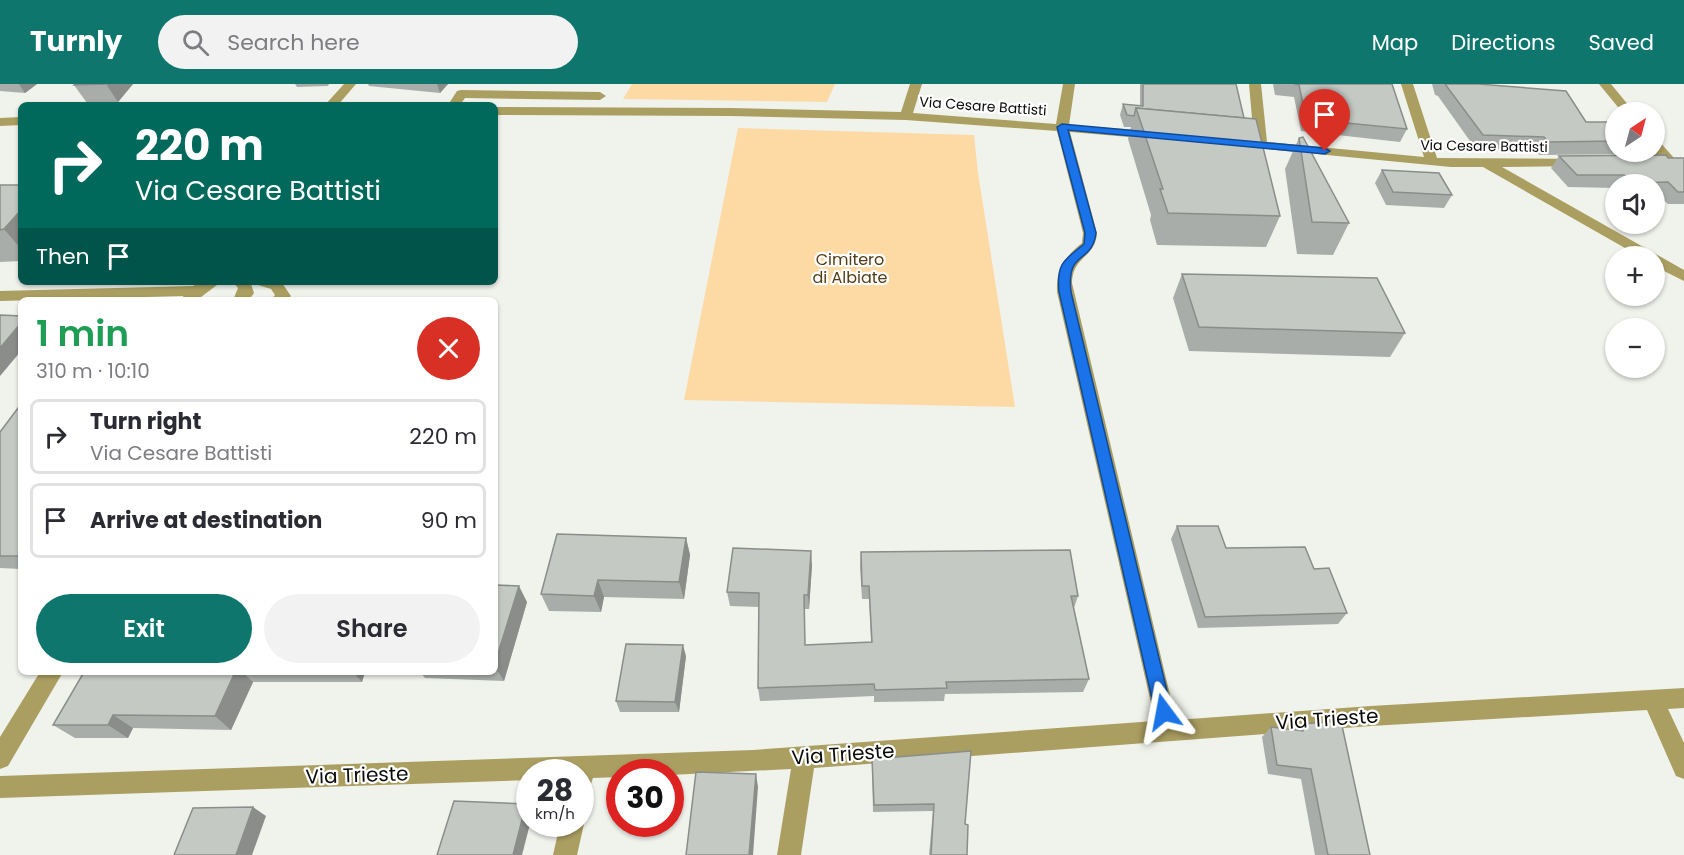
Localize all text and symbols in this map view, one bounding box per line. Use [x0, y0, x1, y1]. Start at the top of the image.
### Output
search box [158, 15, 578, 69]
text: Turnly [30, 22, 122, 61]
icon: search [179, 26, 212, 59]
text: Search here [227, 27, 360, 58]
text: Map [1372, 28, 1418, 57]
text: Directions [1451, 28, 1555, 57]
text: Saved [1588, 28, 1654, 57]
pin [1299, 89, 1350, 151]
street label: Via Cesare Battisti [919, 92, 1047, 120]
icon: arrive [1308, 98, 1341, 131]
north arrow [1605, 102, 1665, 162]
map controls [1605, 102, 1665, 378]
text: 220 m [135, 116, 264, 175]
icon: right [36, 126, 114, 204]
street label: Via Cesare Battisti [1420, 135, 1548, 157]
text: Via Cesare Battisti [135, 172, 381, 209]
button: sound [1605, 174, 1665, 234]
icon: arrive [102, 240, 135, 273]
text: Then [36, 241, 90, 272]
button: + [1605, 246, 1665, 306]
park label: Cimitero di Albiate [812, 248, 888, 289]
text: 1 min [36, 308, 129, 359]
button: close [417, 317, 480, 380]
button: − [1605, 318, 1665, 378]
text: 310 m · 10:10 [36, 357, 150, 385]
text: Turn right [90, 406, 201, 437]
icon: right [39, 420, 72, 453]
text: 220 m [409, 421, 477, 452]
text: Via Cesare Battisti [90, 439, 272, 467]
icon: arrive [39, 504, 72, 537]
text: Arrive at destination [90, 505, 322, 536]
text: 90 m [421, 505, 477, 536]
button: Exit [36, 594, 252, 663]
button: Share [264, 594, 480, 663]
position arrow [1132, 680, 1196, 744]
street label: Via Trieste [1275, 701, 1379, 737]
street label: Via Trieste [791, 736, 895, 772]
street label: Via Trieste [305, 759, 409, 791]
speed limit sign: 30 [606, 759, 684, 837]
text: 28 [537, 769, 573, 812]
text: km/h [535, 803, 575, 824]

